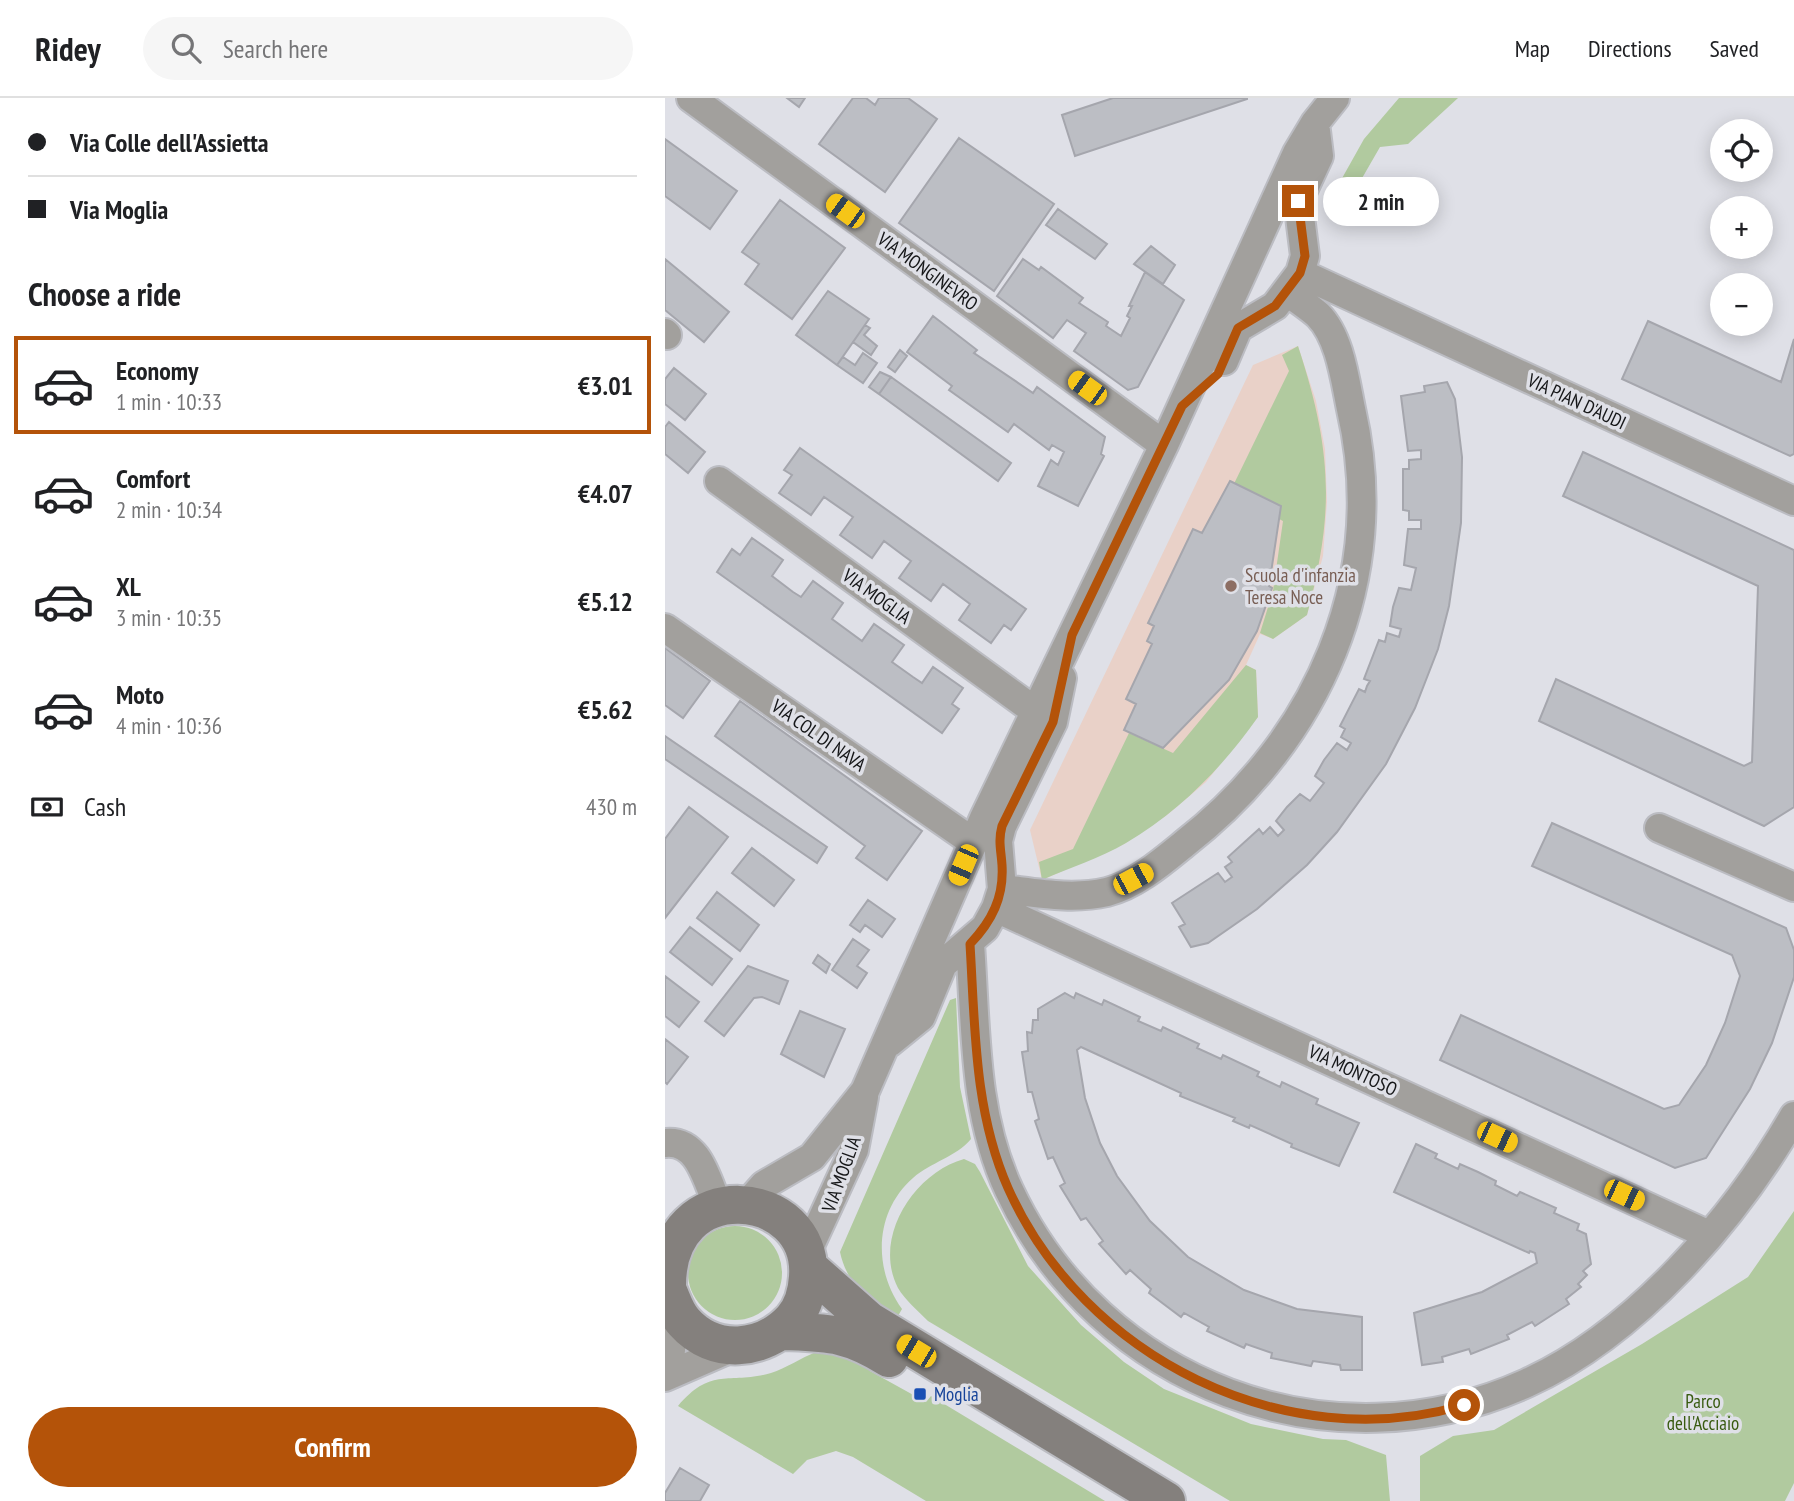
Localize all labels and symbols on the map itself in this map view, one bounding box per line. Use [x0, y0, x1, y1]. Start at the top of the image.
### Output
callout: 2 min [1323, 176, 1438, 226]
route end [1282, 185, 1314, 217]
car [822, 190, 869, 232]
street label: VIA MONGINEVRO [872, 226, 983, 315]
car [1064, 367, 1111, 409]
street label: VIA PIAN D'AUDI [1523, 367, 1630, 434]
street label: VIA MOGLIA [837, 563, 916, 629]
place label: Scuola d'infanzia Teresa Noce [1245, 563, 1356, 609]
marker: Scuola d'infanzia Teresa Noce [1223, 578, 1239, 594]
street label: VIA COL DI NAVA [766, 693, 871, 776]
car [946, 842, 981, 888]
car [1110, 860, 1157, 898]
street label: VIA MONTOSO [1304, 1039, 1401, 1101]
car [1474, 1119, 1521, 1155]
street label: VIA MOGLIA [816, 1133, 866, 1216]
car [1601, 1177, 1648, 1213]
car [893, 1331, 940, 1371]
place label: Moglia [934, 1382, 979, 1406]
marker: Moglia [912, 1386, 928, 1402]
route start [1448, 1389, 1480, 1421]
park label: Parco dell'Acciaio [1667, 1389, 1739, 1435]

